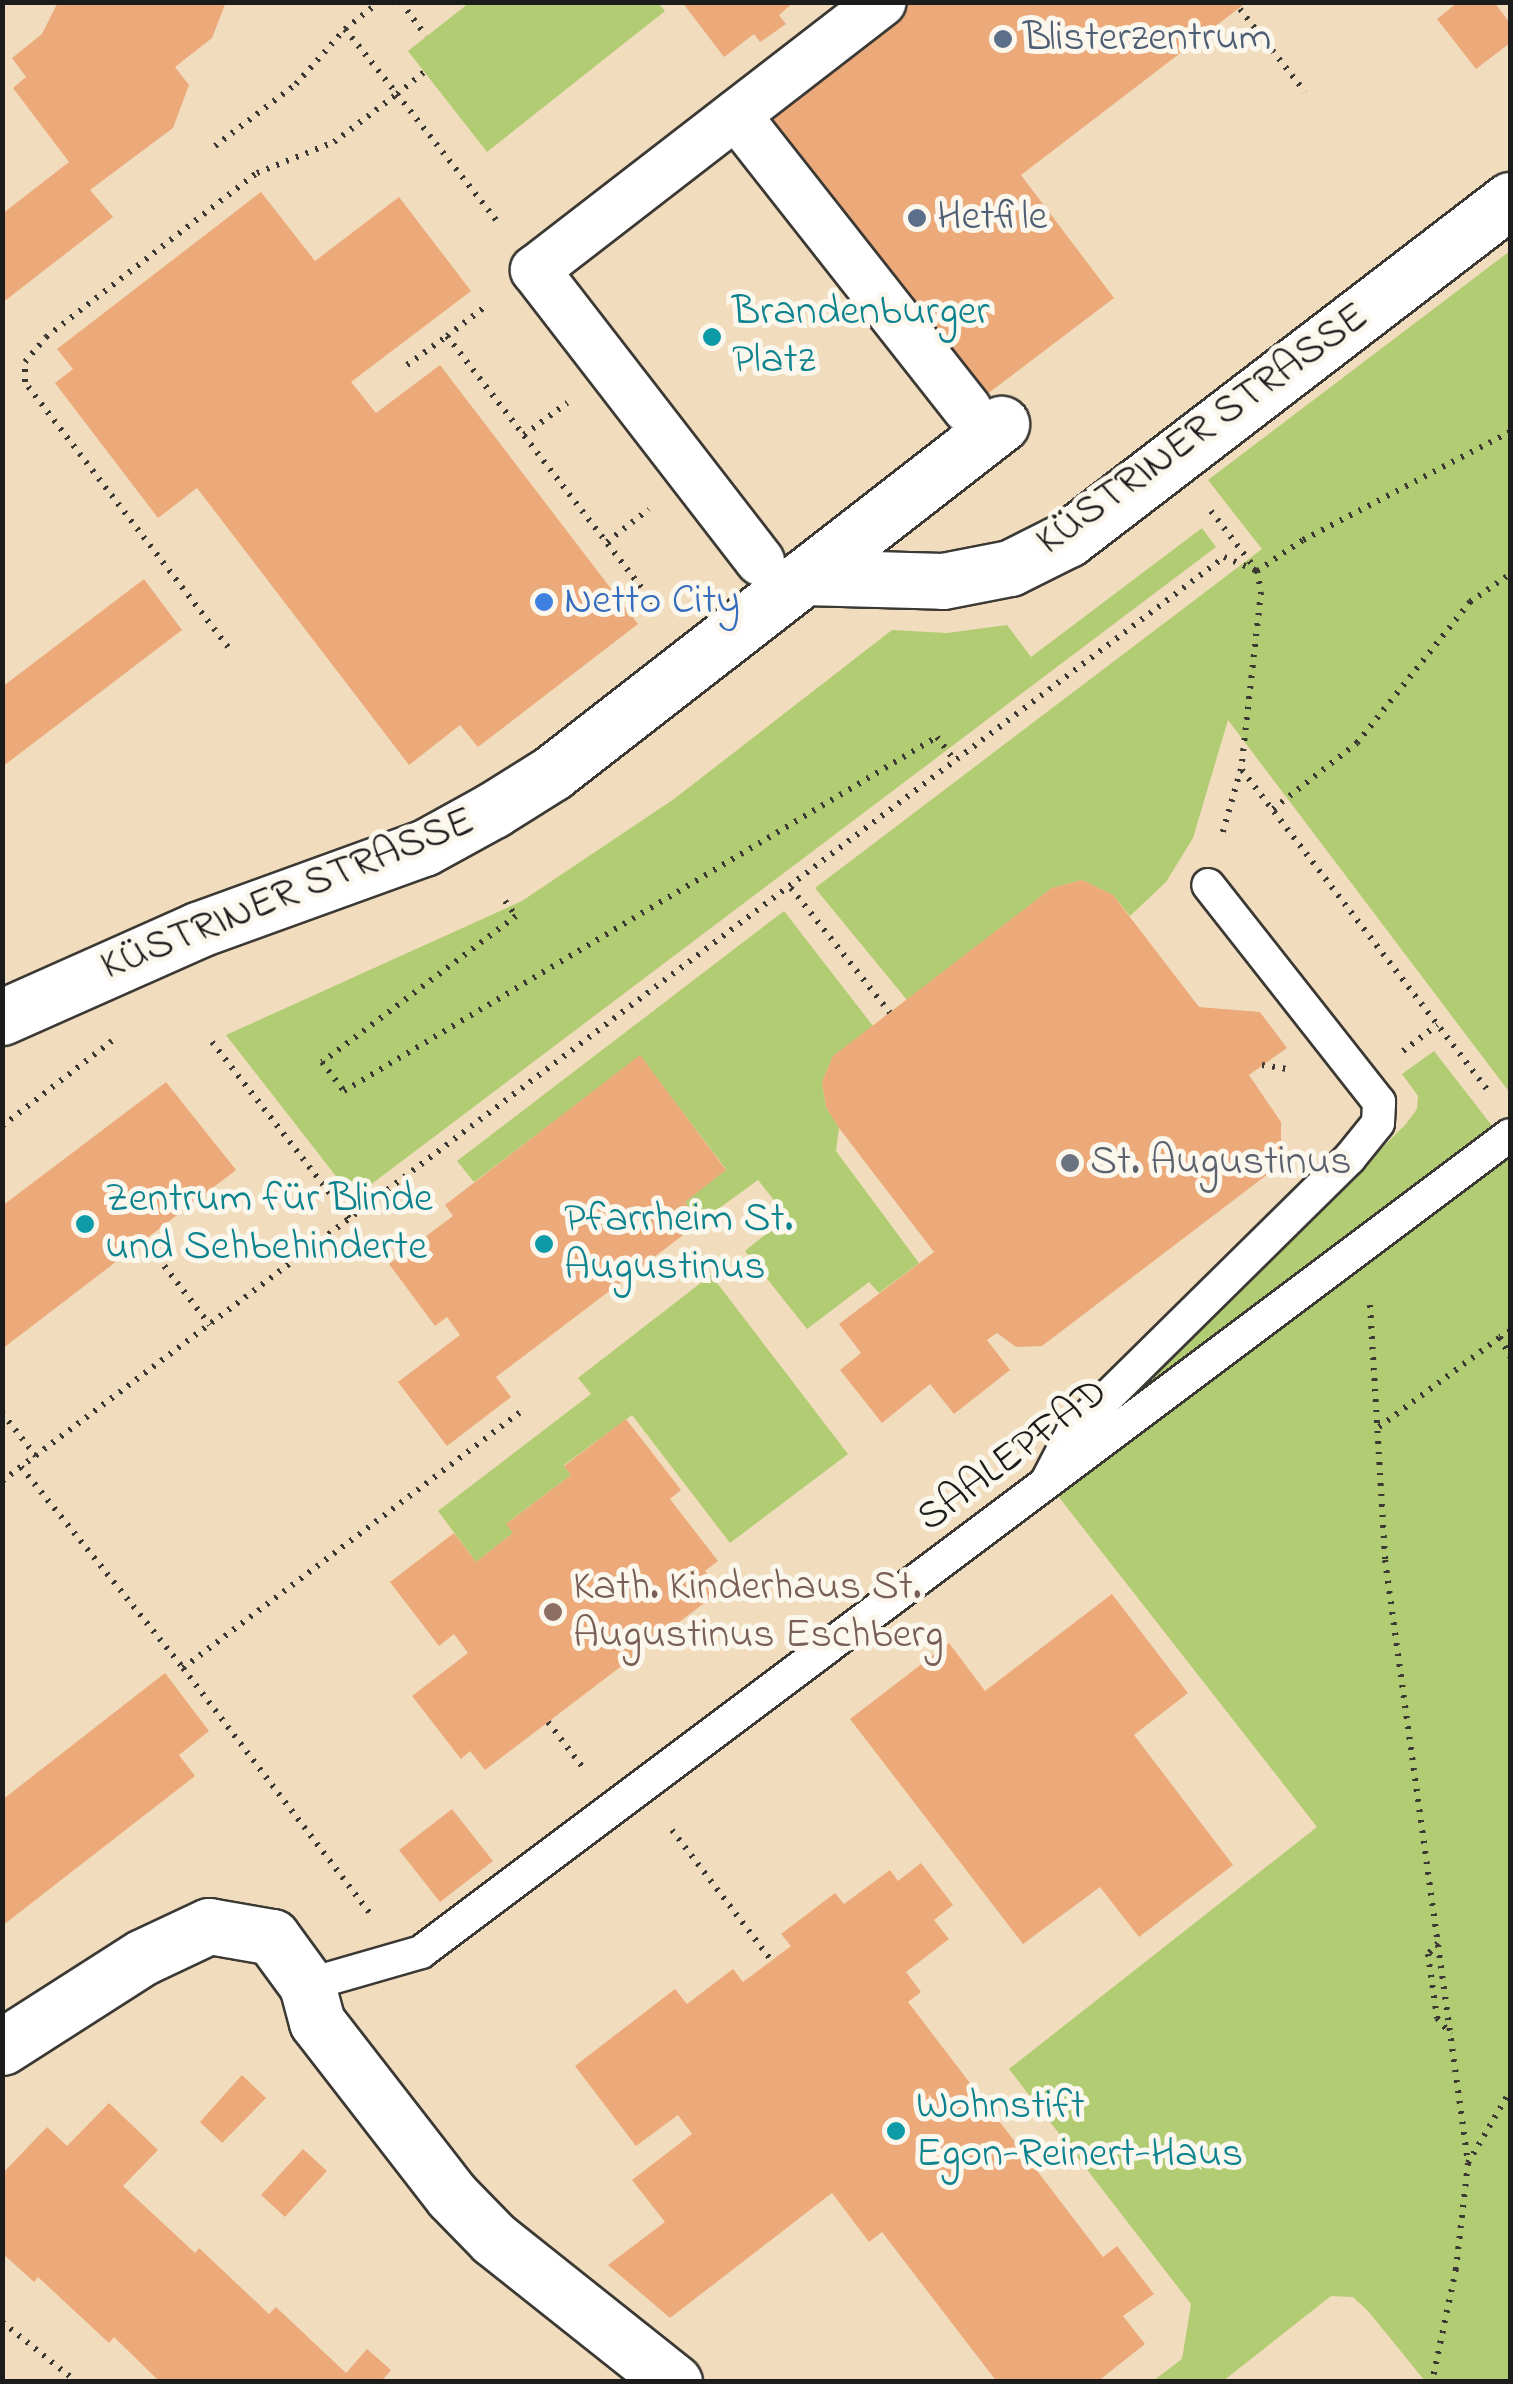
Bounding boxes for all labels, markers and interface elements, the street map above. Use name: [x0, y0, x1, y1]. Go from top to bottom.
place label: Blisterzentrum: [1023, 14, 1271, 64]
marker: Blisterzentrum: [992, 28, 1014, 50]
place label: Hetfile: [937, 193, 1047, 243]
marker: Hetfile: [906, 207, 928, 229]
place label: Brandenburger Platz: [732, 288, 990, 386]
street label: KÜSTRINER STRASSE: [1027, 293, 1379, 567]
marker: Brandenburger Platz: [701, 326, 723, 348]
place label: Netto City: [564, 577, 740, 627]
marker: Netto City: [533, 591, 555, 613]
street label: KÜSTRINER STRASSE: [94, 797, 482, 993]
place label: St. Augustinus: [1090, 1138, 1352, 1188]
marker: St. Augustinus: [1059, 1152, 1081, 1174]
place label: Zentrum für Blinde und Sehbehinderte: [105, 1175, 433, 1274]
place label: Pfarrheim St. Augustinus: [564, 1195, 793, 1294]
marker: Zentrum für Blinde und Sehbehinderte: [74, 1213, 96, 1235]
marker: Pfarrheim St. Augustinus: [533, 1233, 555, 1255]
street label: SAALEPFAD: [908, 1368, 1118, 1544]
place label: Kath. Kinderhaus St. Augustinus Eschberg: [573, 1563, 943, 1662]
marker: Kath. Kinderhaus St. Augustinus Eschberg: [542, 1601, 564, 1623]
place label: Wohnstift Egon-Reinert-Haus: [916, 2082, 1243, 2180]
marker: Wohnstift Egon-Reinert-Haus: [885, 2120, 907, 2142]

